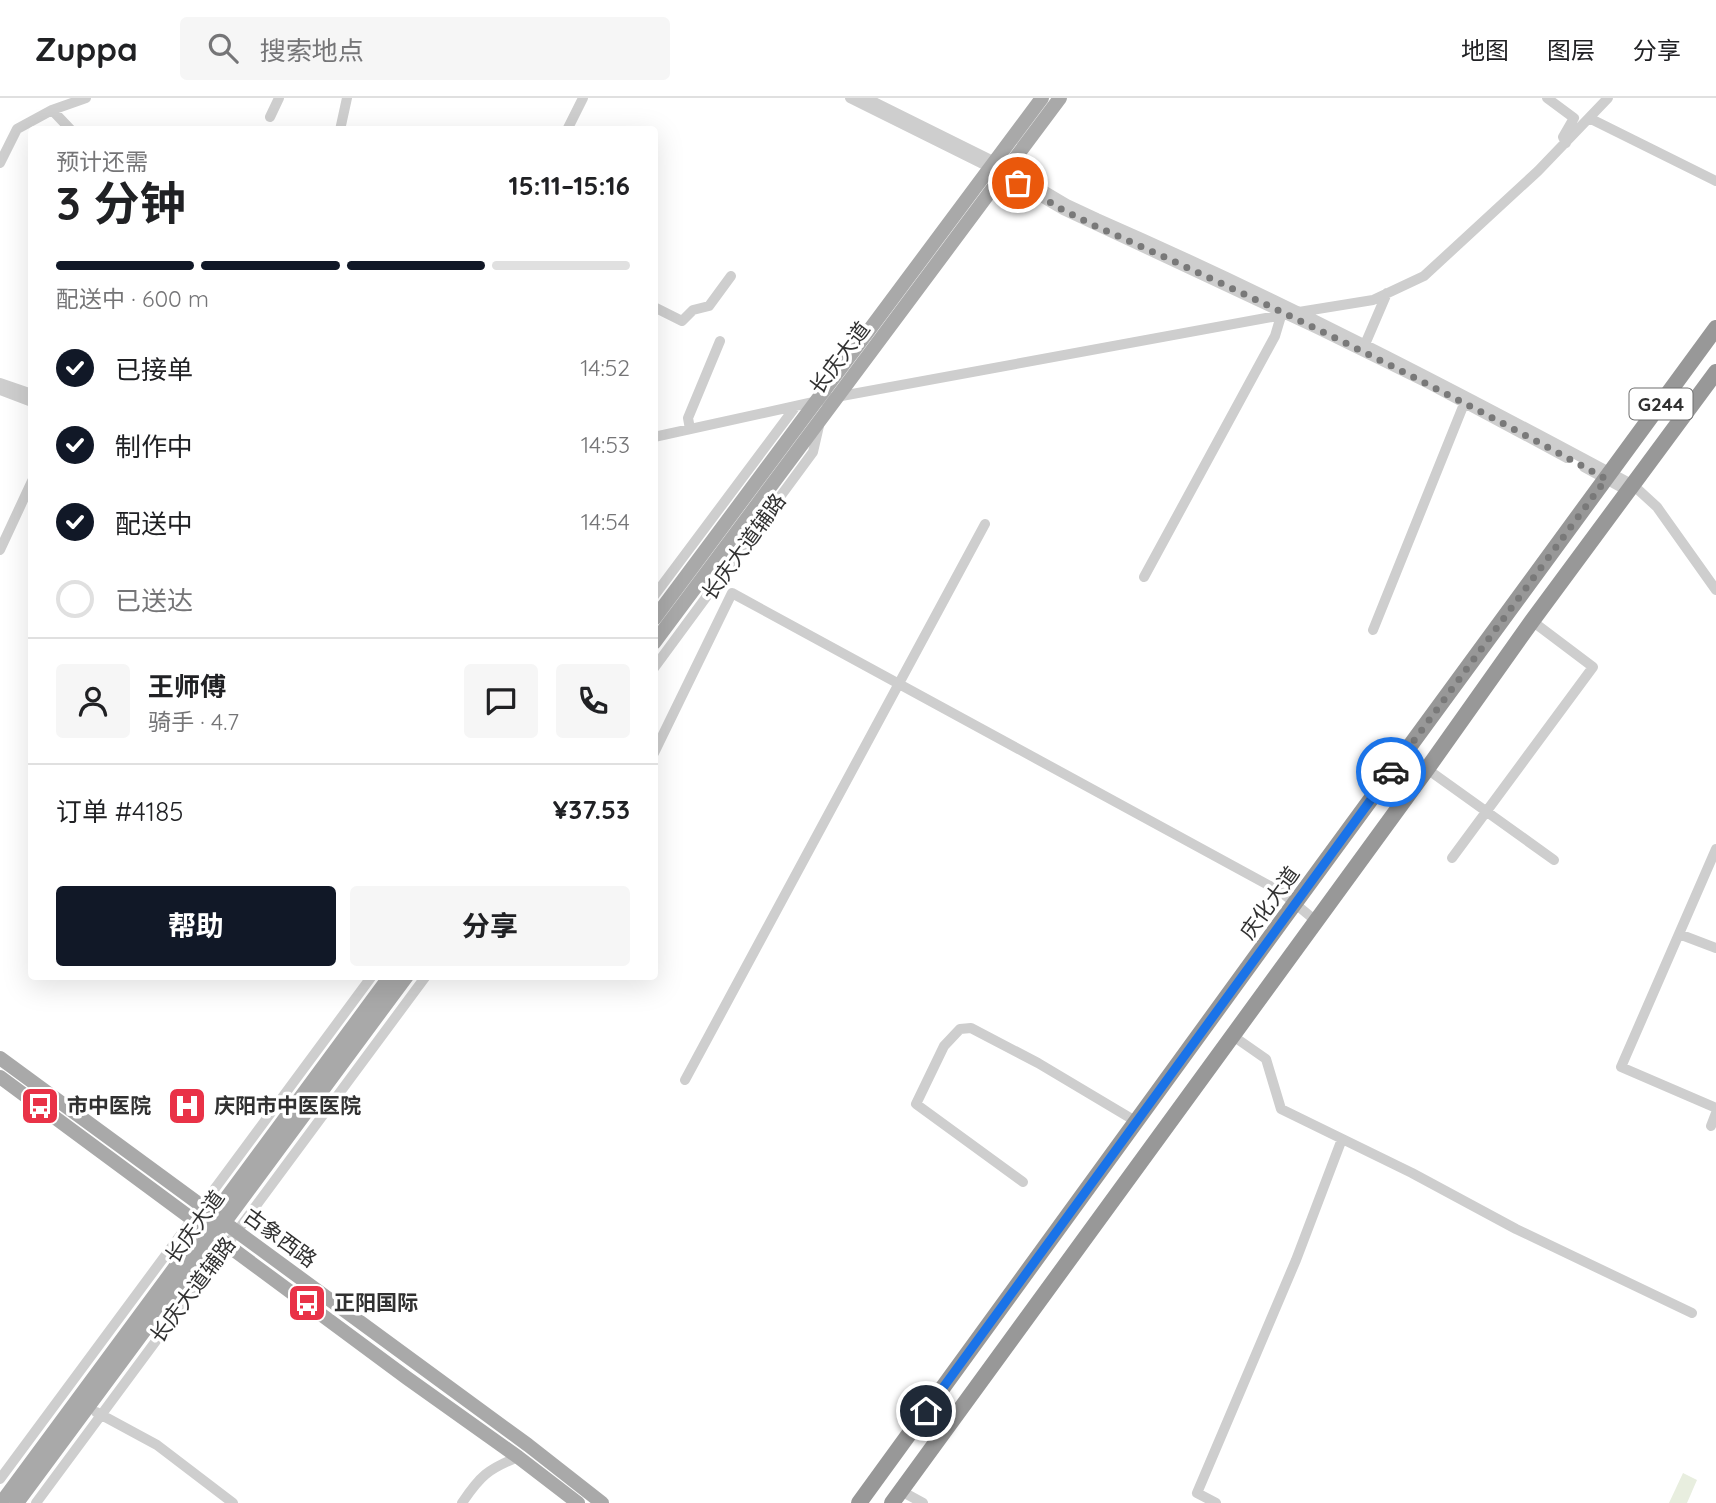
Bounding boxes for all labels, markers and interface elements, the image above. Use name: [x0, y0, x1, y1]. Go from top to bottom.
search box: [180, 17, 670, 80]
text: Zuppa: [35, 28, 138, 69]
icon: search: [204, 29, 242, 67]
text: 搜索地点: [260, 34, 364, 67]
text: 地图: [1461, 35, 1509, 65]
text: 图层: [1547, 35, 1595, 65]
text: 分享: [1633, 35, 1681, 65]
text: 预计还需: [56, 147, 148, 176]
pin: [988, 153, 1048, 213]
icon: bag: [999, 164, 1037, 202]
text: 15:11–15:16: [509, 169, 630, 202]
text: 3 分钟: [56, 174, 186, 232]
text: 配送中 · 600 m: [56, 284, 209, 313]
street label: 长庆大道: [804, 316, 875, 399]
icon: check: [56, 349, 94, 387]
text: 已接单: [115, 353, 193, 386]
text: 14:52: [580, 353, 630, 382]
road number: G244: [1630, 388, 1692, 420]
icon: check: [56, 426, 94, 464]
text: 制作中: [115, 430, 193, 463]
text: 14:53: [581, 430, 630, 459]
street label: 长庆大道辅路: [696, 488, 791, 605]
icon: check: [56, 503, 94, 541]
text: 配送中: [115, 507, 193, 540]
text: 14:54: [581, 507, 630, 536]
text: 已送达: [115, 584, 193, 617]
button: person: [56, 664, 130, 738]
button: chat: [464, 664, 538, 738]
button: phone: [556, 664, 630, 738]
text: 王师傅: [148, 670, 226, 703]
text: 骑手 · 4.7: [148, 707, 239, 736]
courier: [1356, 737, 1426, 807]
icon: car: [1372, 753, 1410, 791]
text: ¥37.53: [553, 793, 630, 826]
text: 订单 #4185: [56, 795, 183, 828]
street label: 庆化大道: [1234, 861, 1304, 944]
button: 帮助: [56, 886, 336, 966]
button: 分享: [350, 886, 630, 966]
bus stop icon: 市中医院: [19, 1085, 61, 1127]
hospital icon: 庆阳市中医医院: [166, 1085, 208, 1127]
place label: 市中医院: [67, 1092, 151, 1118]
place label: 庆阳市中医医院: [214, 1092, 361, 1118]
street label: 长庆大道: [159, 1185, 229, 1268]
street label: 古象西路: [239, 1202, 322, 1272]
street label: 长庆大道辅路: [144, 1231, 240, 1348]
bus stop icon: 正阳国际: [286, 1282, 328, 1324]
place label: 正阳国际: [334, 1289, 418, 1315]
pin: [896, 1381, 956, 1441]
icon: home: [907, 1392, 945, 1430]

